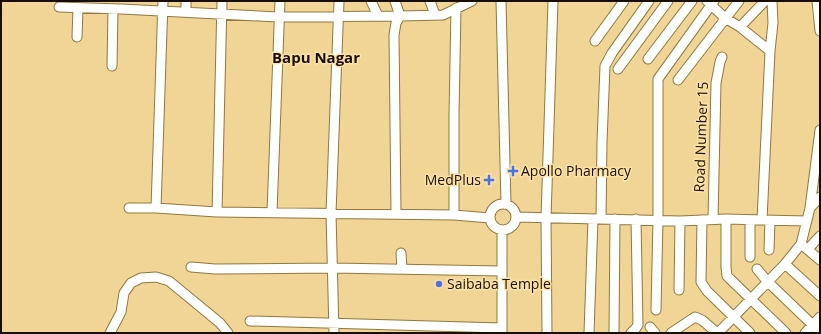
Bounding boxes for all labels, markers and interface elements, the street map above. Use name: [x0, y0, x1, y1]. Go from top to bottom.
district label: Bapu Nagar: [272, 47, 360, 67]
street label: Road Number 15: [689, 81, 712, 193]
place label: Apollo Pharmacy: [521, 161, 632, 180]
marker: Apollo Pharmacy: [508, 166, 518, 176]
place label: MedPlus: [425, 170, 481, 189]
marker: MedPlus: [484, 175, 494, 185]
place label: Saibaba Temple: [447, 274, 551, 293]
marker: Saibaba Temple: [434, 279, 444, 289]

